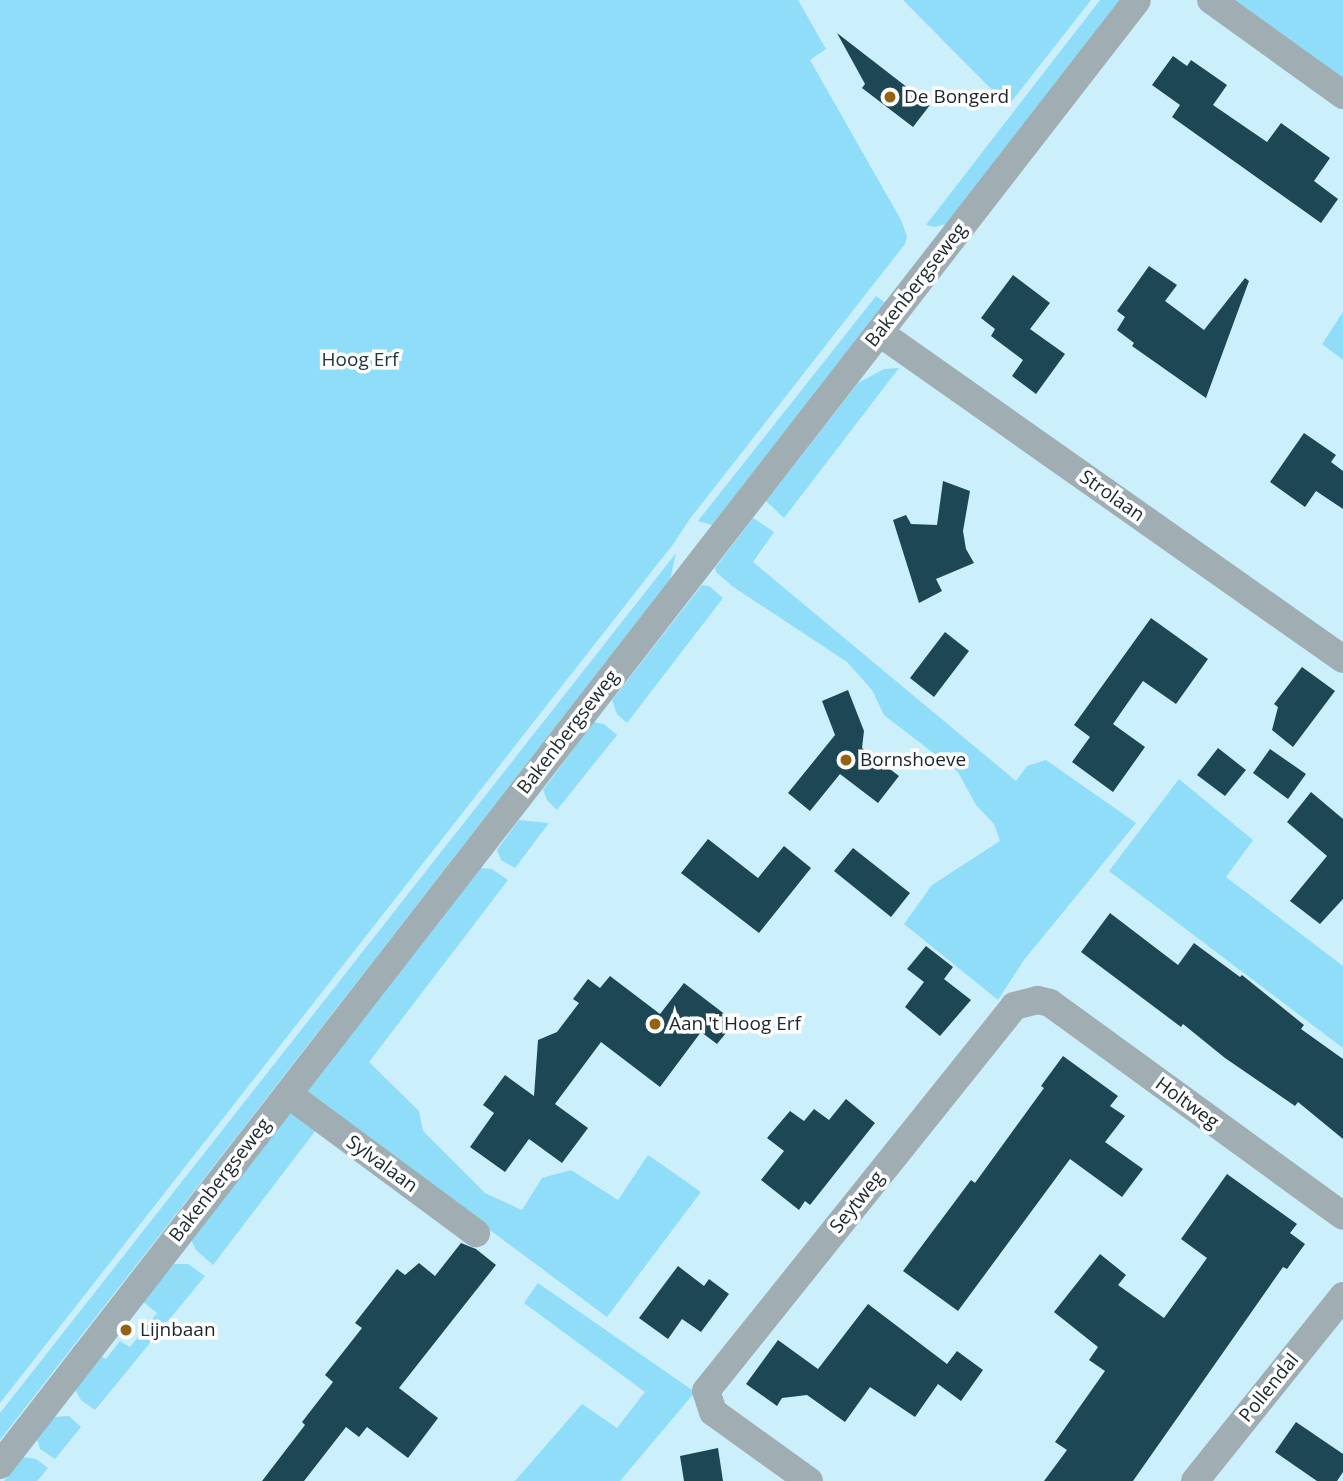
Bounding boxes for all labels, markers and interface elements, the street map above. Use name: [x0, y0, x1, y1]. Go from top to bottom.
place label: De Bongerd: [904, 86, 1009, 108]
marker: De Bongerd: [882, 89, 898, 105]
street label: Bakenbergseweg: [861, 219, 971, 351]
park label: Hoog Erf: [322, 349, 398, 371]
street label: Strolaan: [1075, 465, 1149, 527]
street label: Bakenbergseweg: [513, 666, 623, 798]
place label: Bornshoeve: [860, 749, 966, 771]
marker: Bornshoeve: [838, 752, 854, 768]
place label: Aan 't Hoog Erf: [669, 1013, 801, 1035]
marker: Aan 't Hoog Erf: [647, 1016, 663, 1032]
street label: Holtweg: [1151, 1072, 1223, 1134]
street label: Bakenbergseweg: [165, 1114, 275, 1246]
street label: Sylvalaan: [342, 1131, 422, 1197]
street label: Seytweg: [825, 1166, 889, 1238]
place label: Lijnbaan: [140, 1319, 216, 1341]
marker: Lijnbaan: [118, 1322, 134, 1338]
street label: Pollendal: [1234, 1349, 1304, 1427]

